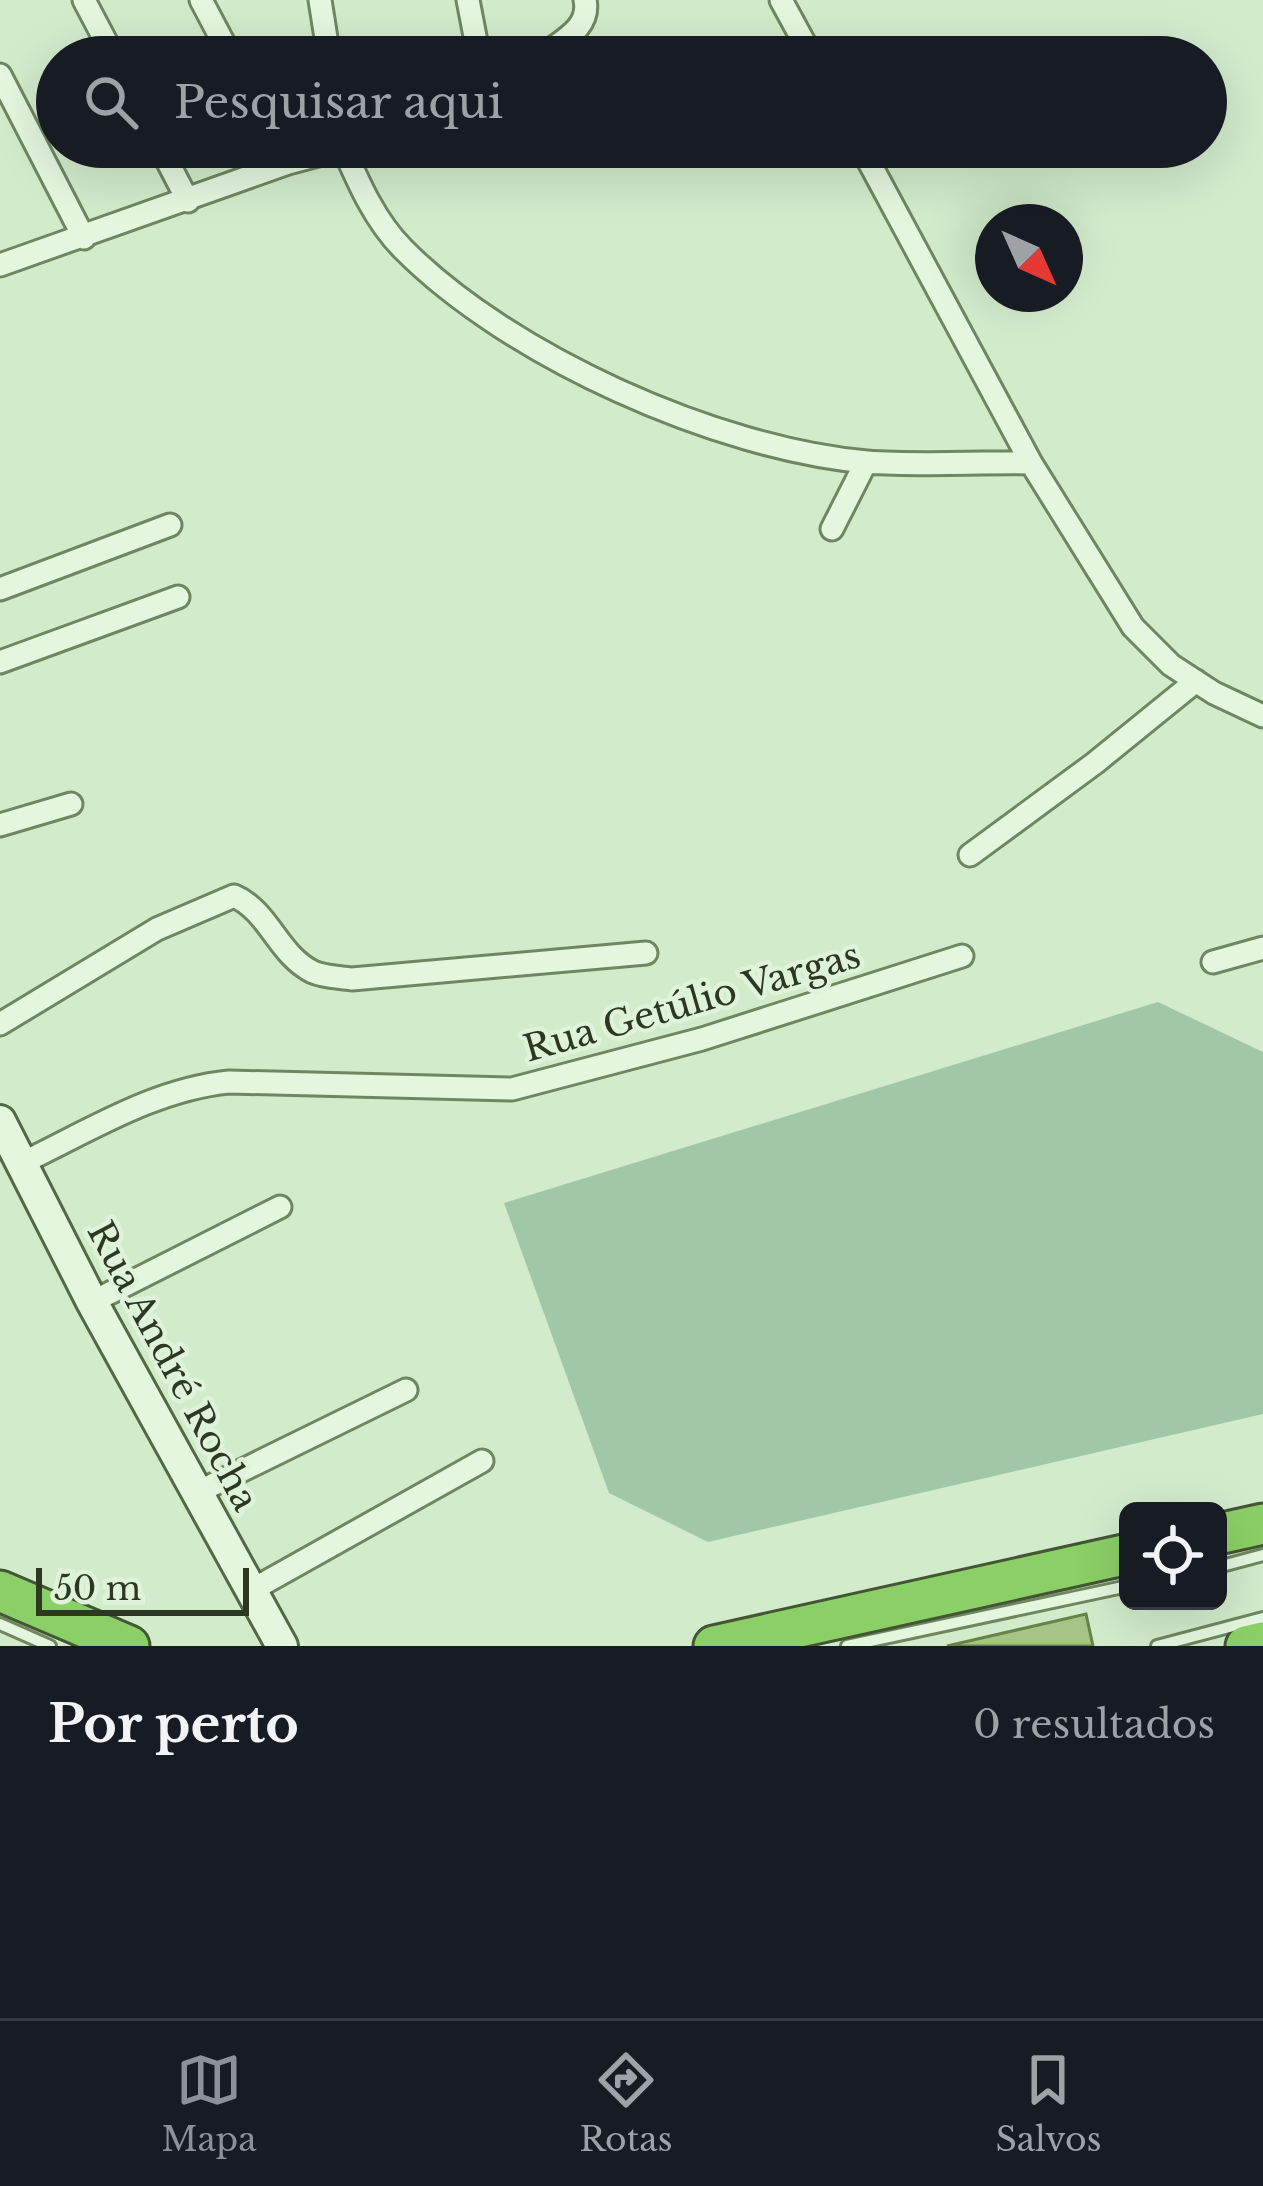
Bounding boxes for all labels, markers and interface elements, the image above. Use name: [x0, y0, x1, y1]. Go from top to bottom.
search box: [36, 36, 1227, 168]
icon: search: [78, 69, 144, 135]
text: Pesquisar aqui: [174, 74, 503, 130]
north arrow: [975, 204, 1083, 312]
street label: Rua Getúlio Vargas: [518, 932, 866, 1072]
street label: Rua André Rocha: [78, 1214, 268, 1518]
map controls: [1119, 1502, 1227, 1610]
button: locate: [1119, 1502, 1227, 1610]
scale bar: [36, 1562, 249, 1615]
text: 50 m: [54, 1568, 141, 1609]
text: Por perto: [48, 1693, 299, 1756]
text: 0 resultados: [973, 1700, 1215, 1749]
tab: Mapa: [161, 2047, 256, 2160]
tab: Rotas: [579, 2047, 672, 2160]
tab: Salvos: [995, 2047, 1101, 2160]

